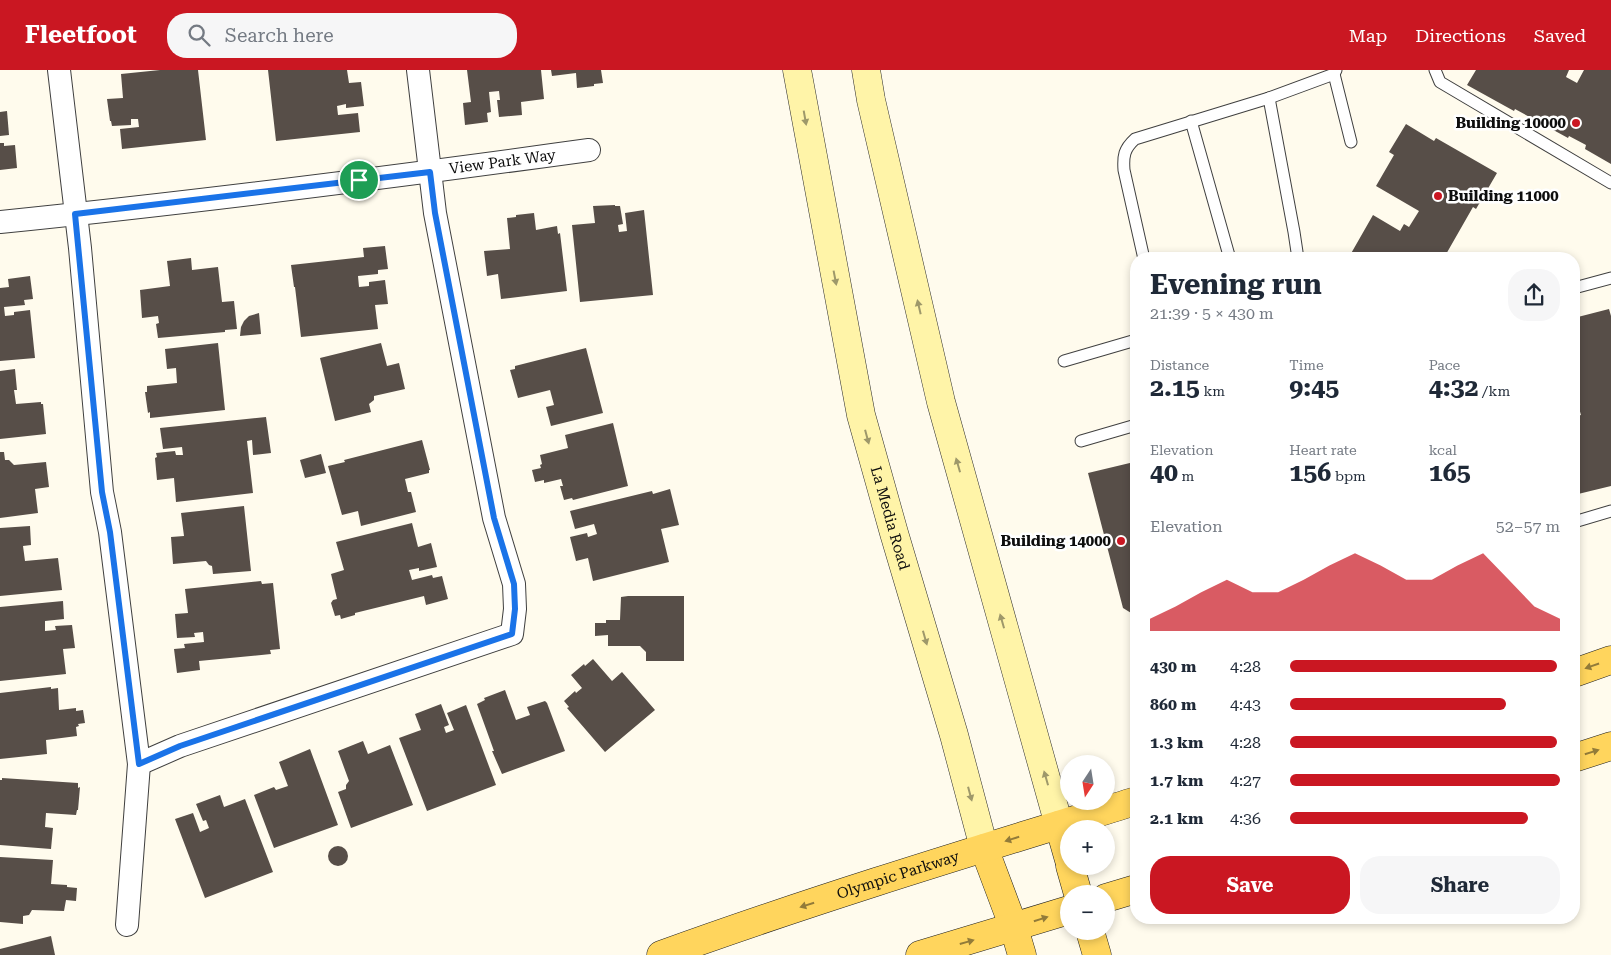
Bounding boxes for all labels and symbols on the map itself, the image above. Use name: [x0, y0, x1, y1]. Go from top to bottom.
one-way arrow: [801, 110, 809, 126]
place label: Building 10000: [1455, 114, 1567, 132]
marker: Building 10000: [1570, 117, 1582, 129]
street label: View Park Way: [448, 146, 557, 178]
pin: [338, 159, 380, 201]
place label: Building 11000: [1448, 187, 1559, 205]
marker: Building 11000: [1432, 190, 1444, 202]
one-way arrow: [831, 270, 839, 285]
one-way arrow: [915, 300, 923, 315]
one-way arrow: [864, 429, 872, 444]
one-way arrow: [954, 457, 962, 472]
street label: La Media Road: [867, 464, 914, 572]
place label: Building 14000: [1000, 532, 1112, 550]
marker: Building 14000: [1115, 535, 1127, 547]
one-way arrow: [998, 614, 1006, 629]
one-way arrow: [922, 631, 930, 646]
one-way arrow: [1585, 663, 1600, 671]
one-way arrow: [1585, 748, 1600, 755]
north arrow: [1060, 755, 1115, 810]
one-way arrow: [1041, 770, 1049, 785]
one-way arrow: [966, 787, 974, 802]
one-way arrow: [1005, 836, 1020, 844]
street label: Olympic Parkway: [834, 847, 962, 903]
one-way arrow: [800, 902, 815, 909]
one-way arrow: [1034, 915, 1049, 922]
one-way arrow: [959, 937, 974, 945]

